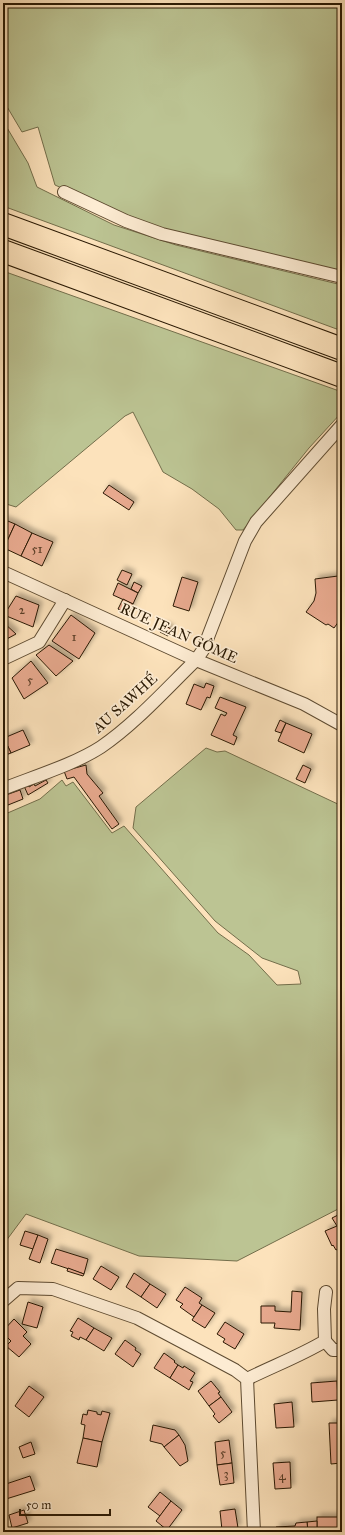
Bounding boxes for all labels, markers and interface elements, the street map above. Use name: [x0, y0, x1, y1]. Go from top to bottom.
house number: 51: [31, 541, 43, 557]
street label: RUE JEAN GÔME: [117, 599, 241, 668]
house number: 2: [19, 602, 26, 618]
house number: 1: [71, 629, 77, 645]
street label: AU SAWHÉ: [88, 668, 161, 737]
house number: 5: [27, 672, 33, 688]
house number: 5: [220, 1445, 226, 1461]
house number: 3: [223, 1466, 229, 1482]
house number: 4: [278, 1468, 286, 1484]
scale bar: [20, 1491, 110, 1517]
text: 50 m: [26, 1498, 51, 1512]

